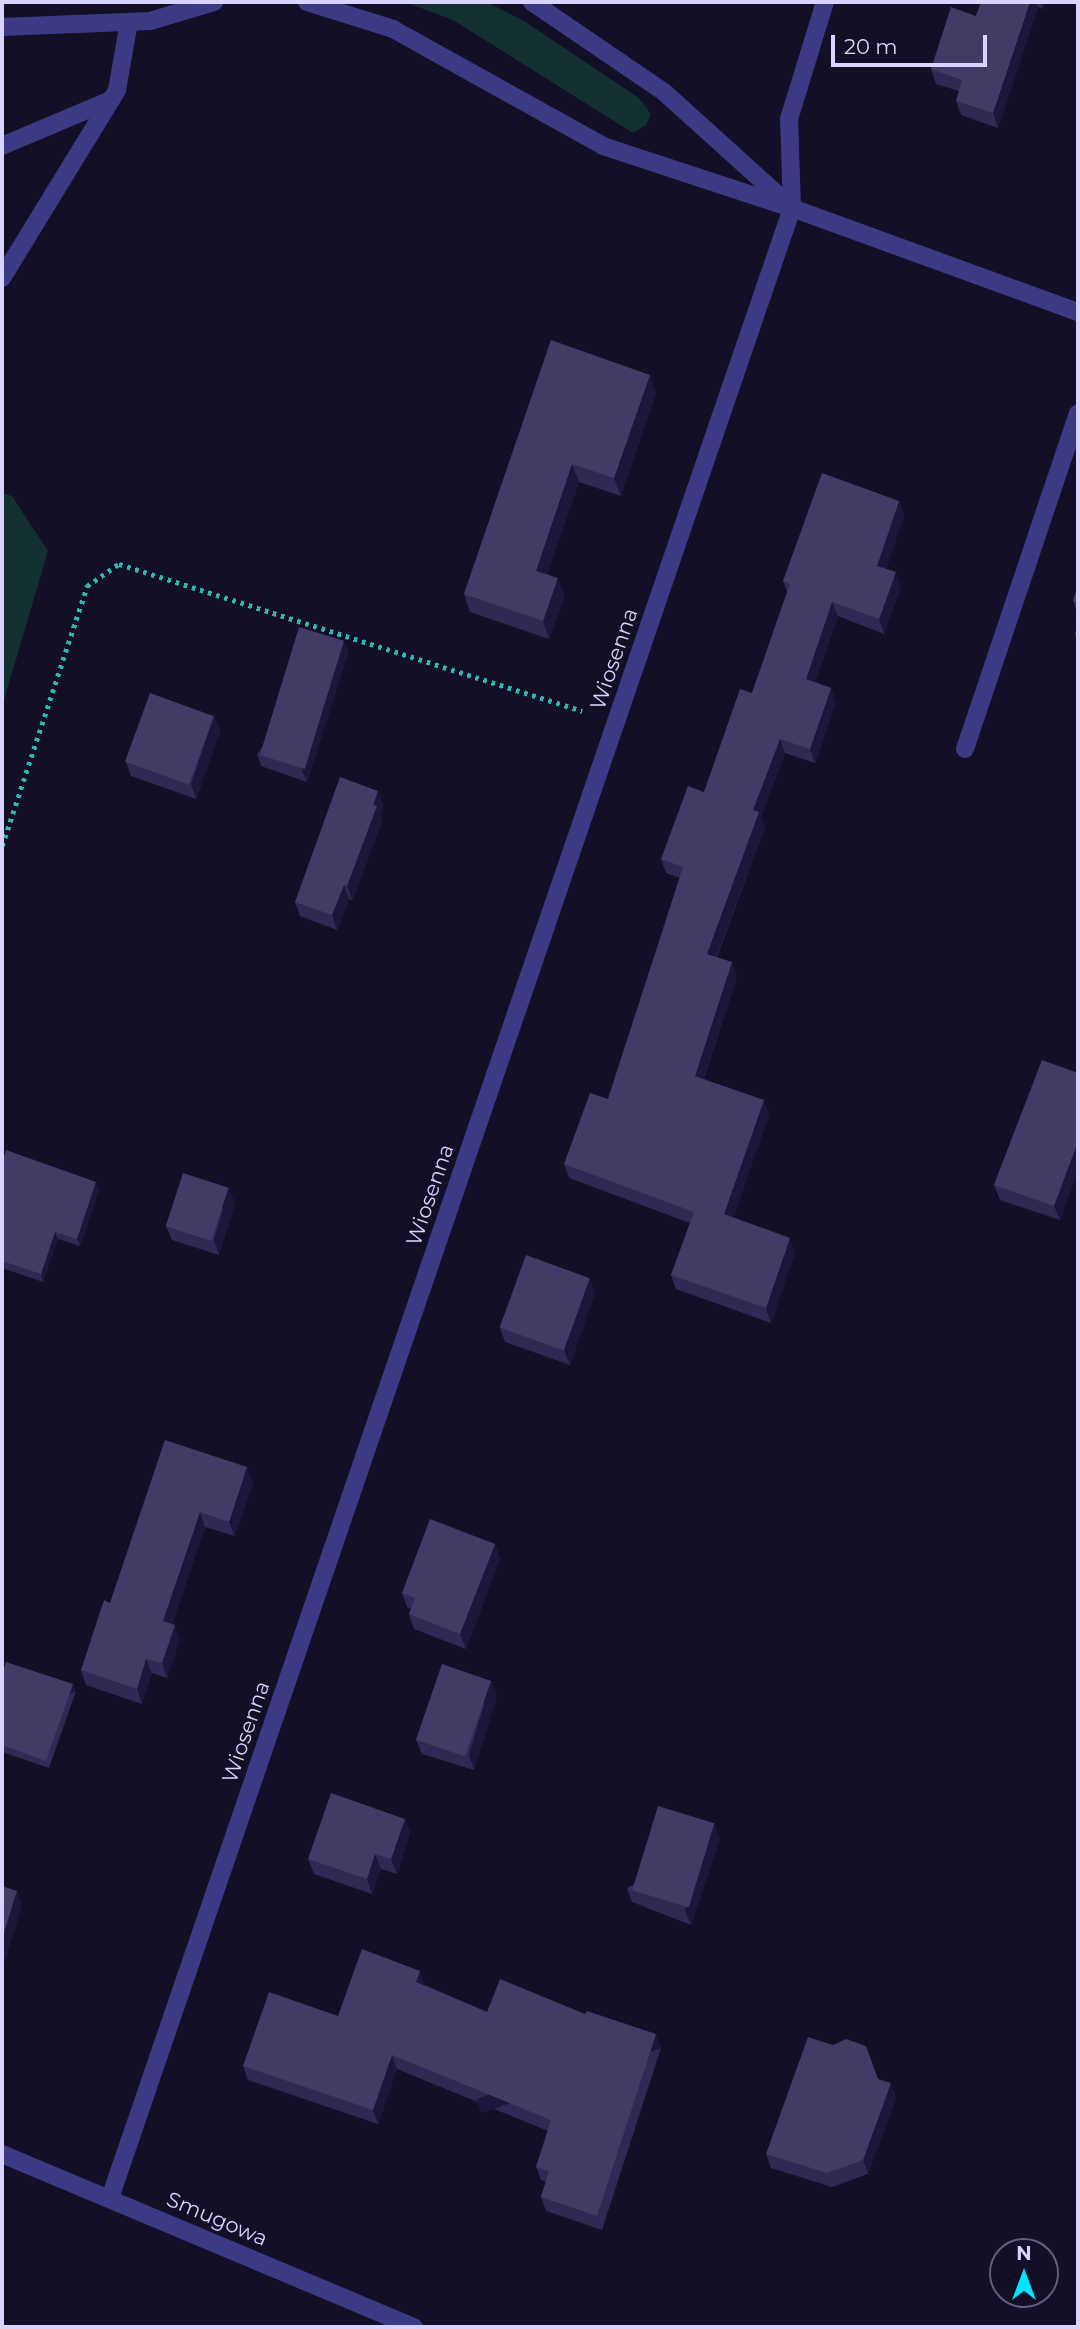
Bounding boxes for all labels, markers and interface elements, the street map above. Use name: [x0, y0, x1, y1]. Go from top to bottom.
scale bar: [835, 21, 991, 65]
text: 20 m: [844, 34, 898, 59]
street label: Wiosenna: [585, 605, 643, 713]
street label: Wiosenna: [401, 1141, 459, 1249]
street label: Wiosenna: [217, 1678, 275, 1786]
street label: Smugowa: [163, 2187, 271, 2251]
north arrow: [989, 2238, 1059, 2308]
text: N: [1016, 2242, 1032, 2265]

